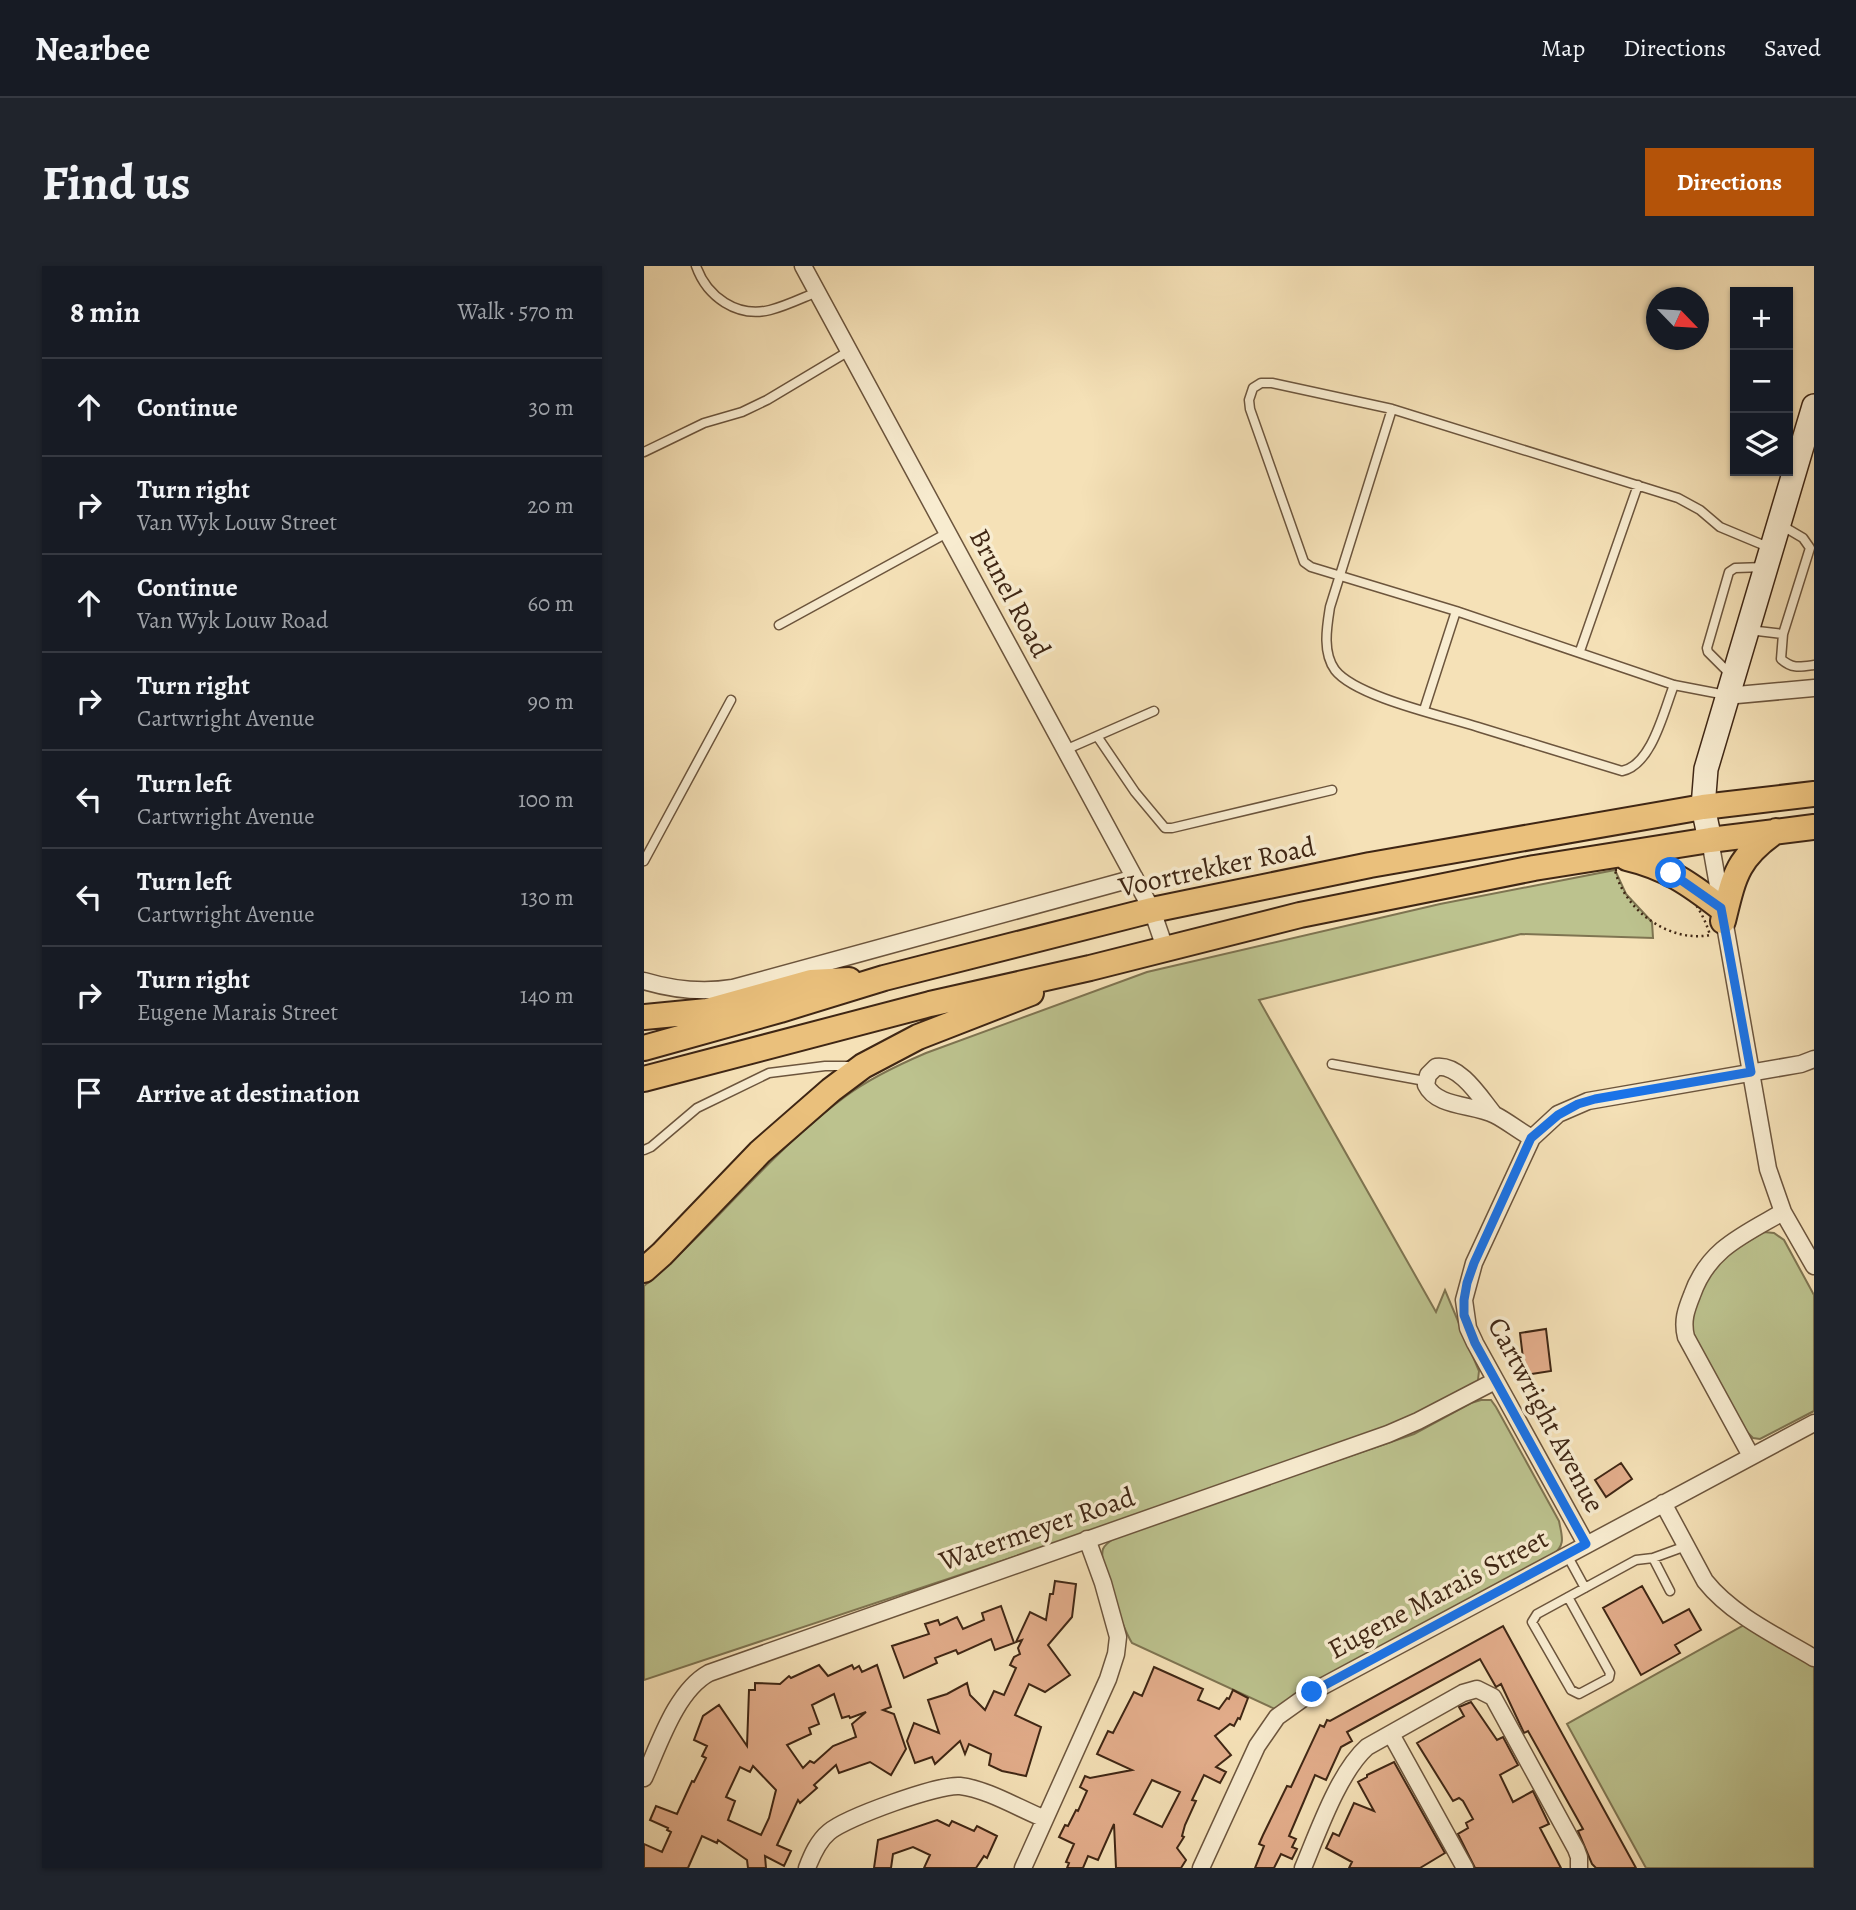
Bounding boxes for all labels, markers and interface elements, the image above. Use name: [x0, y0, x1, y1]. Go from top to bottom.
text: Nearbee: [35, 26, 150, 71]
text: Map: [1541, 32, 1585, 64]
text: Directions: [1623, 32, 1726, 64]
text: Saved: [1764, 32, 1821, 64]
button: Directions: [1645, 148, 1814, 216]
text: Find us: [42, 149, 190, 216]
north arrow: [1646, 287, 1709, 350]
map controls: [1730, 287, 1793, 476]
button: +: [1730, 287, 1793, 350]
text: 8 min: [70, 292, 140, 332]
text: Walk · 570 m: [457, 296, 574, 327]
button: −: [1730, 350, 1793, 413]
icon: ahead: [70, 388, 108, 426]
text: Continue: [137, 390, 238, 425]
text: 30 m: [528, 392, 574, 423]
button: layers: [1730, 413, 1793, 476]
text: Turn right: [137, 472, 250, 507]
icon: right: [70, 486, 108, 524]
text: 20 m: [527, 490, 574, 521]
text: Van Wyk Louw Street: [137, 507, 337, 538]
street label: Brunel Road: [960, 522, 1060, 665]
text: Continue: [137, 570, 238, 605]
icon: ahead: [70, 584, 108, 622]
text: 60 m: [527, 588, 574, 619]
text: Van Wyk Louw Road: [137, 605, 328, 636]
text: Turn right: [137, 668, 250, 703]
icon: right: [70, 682, 108, 720]
text: 90 m: [528, 686, 574, 717]
text: Cartwright Avenue: [137, 703, 314, 734]
text: Turn left: [137, 766, 232, 801]
icon: left: [70, 780, 108, 818]
text: 100 m: [518, 784, 574, 815]
text: Cartwright Avenue: [137, 801, 314, 832]
street label: Voortrekker Road: [1114, 827, 1320, 907]
route start: [1655, 857, 1686, 888]
text: Turn left: [137, 864, 232, 899]
icon: left: [70, 878, 108, 916]
text: 130 m: [521, 882, 574, 913]
text: Cartwright Avenue: [137, 899, 314, 930]
text: Turn right: [137, 962, 250, 997]
icon: right: [70, 976, 108, 1014]
text: 140 m: [520, 980, 574, 1011]
text: Eugene Marais Street: [137, 997, 338, 1028]
icon: arrive: [70, 1074, 108, 1112]
text: Arrive at destination: [137, 1076, 360, 1111]
street label: Cartwright Avenue: [1479, 1311, 1613, 1519]
street label: Watermeyer Road: [933, 1477, 1141, 1581]
street label: Eugene Marais Street: [1321, 1520, 1555, 1668]
route end: [1296, 1676, 1327, 1707]

